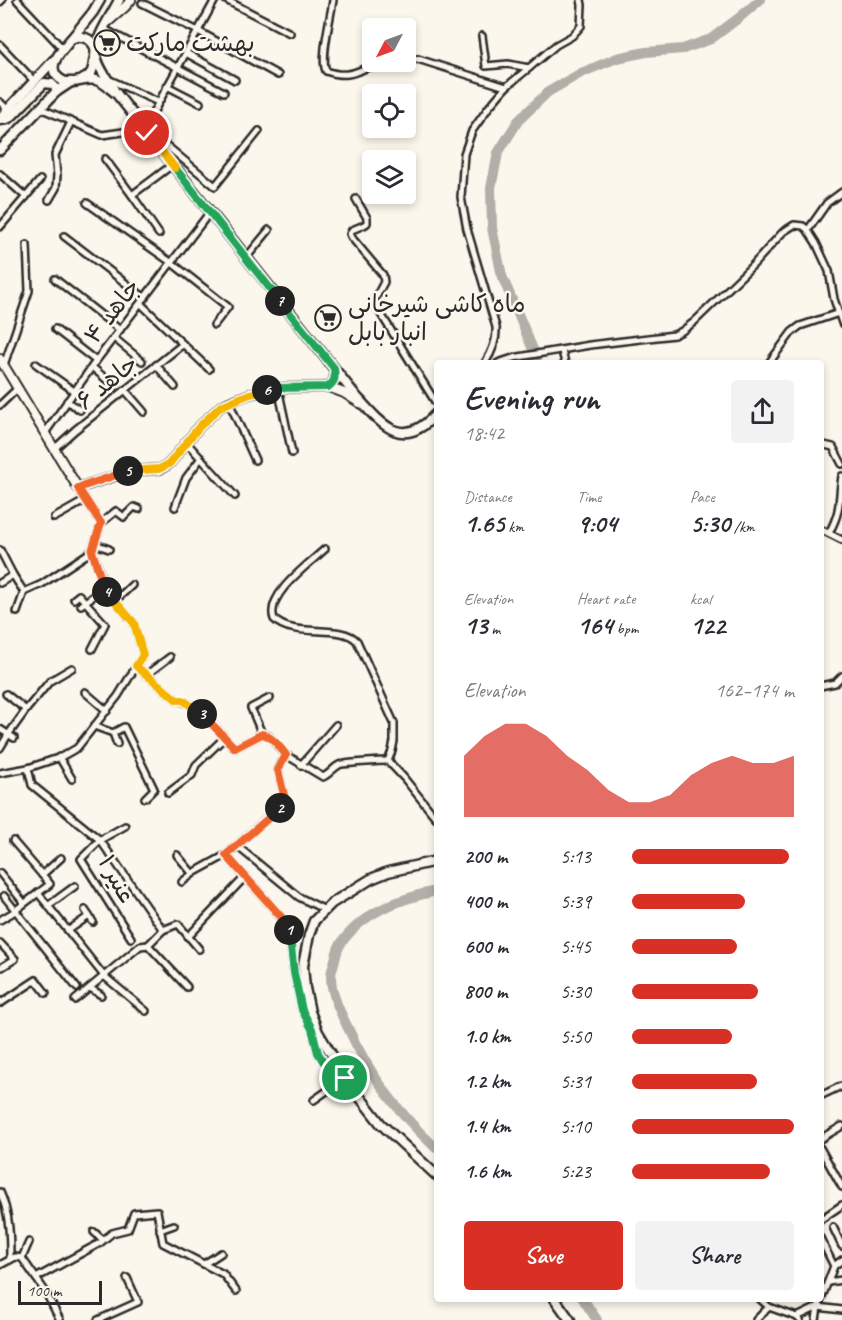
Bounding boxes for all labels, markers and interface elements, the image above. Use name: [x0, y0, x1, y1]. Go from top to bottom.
north arrow: [362, 18, 416, 72]
map controls: [362, 18, 416, 204]
supermarket icon: بهشت مارکت: [92, 28, 122, 58]
place label: بهشت مارکت: [126, 28, 255, 58]
button: locate: [362, 84, 416, 138]
pin: [121, 107, 172, 158]
icon: check: [130, 116, 163, 149]
button: layers: [362, 150, 416, 204]
street label: جاهد ۴: [77, 272, 147, 350]
pin: 7: [265, 286, 295, 316]
place label: ماه کاشی شیرخانی انبار بابل: [348, 289, 525, 347]
text: 7: [276, 291, 284, 311]
supermarket icon: ماه کاشی شیرخانی انبار بابل: [313, 303, 343, 333]
street label: جاهد ۶: [70, 348, 144, 416]
pin: 6: [252, 375, 282, 405]
text: Evening run: [464, 377, 599, 419]
text: 6: [263, 380, 271, 400]
button: share: [731, 380, 794, 443]
text: 18:42: [464, 421, 504, 446]
pin: 5: [113, 456, 143, 486]
text: 5: [125, 461, 131, 481]
text: Distance: [464, 487, 512, 507]
text: Time: [577, 487, 601, 507]
text: Pace: [690, 487, 715, 507]
text: 1.65: [464, 507, 504, 540]
text: 9:04: [577, 507, 617, 540]
text: 5:30: [690, 507, 730, 540]
text: km: [504, 517, 524, 537]
text: /km: [730, 517, 755, 537]
pin: 4: [92, 577, 122, 607]
text: 4: [103, 582, 111, 602]
text: Elevation: [464, 589, 513, 609]
text: Heart rate: [577, 589, 635, 609]
text: kcal: [690, 589, 711, 609]
text: 13: [464, 609, 487, 642]
text: 164: [577, 609, 613, 642]
text: 122: [690, 609, 725, 642]
text: m: [487, 619, 500, 639]
text: bpm: [613, 619, 639, 639]
text: Elevation: [464, 678, 526, 703]
text: 162–174 m: [715, 678, 794, 703]
pin: 3: [187, 699, 217, 729]
text: 3: [198, 704, 206, 724]
pin: 2: [265, 793, 295, 823]
text: 2: [276, 798, 284, 818]
text: 200 m: [464, 844, 507, 869]
text: 5:13: [560, 844, 591, 869]
street label: عنیر ۱: [92, 850, 142, 908]
text: 400 m: [464, 889, 507, 914]
text: 5:39: [560, 889, 591, 914]
pin: 1: [274, 915, 304, 945]
text: 1: [285, 920, 293, 940]
text: 600 m: [464, 934, 508, 959]
text: 5:45: [560, 934, 591, 959]
text: 800 m: [464, 979, 507, 1004]
text: 5:30: [560, 979, 591, 1004]
text: 1.0 km: [464, 1024, 511, 1049]
text: 5:50: [560, 1024, 591, 1049]
pin: [319, 1052, 370, 1103]
icon: arrive: [328, 1061, 361, 1094]
text: 1.2 km: [464, 1069, 511, 1094]
text: 5:31: [560, 1069, 591, 1094]
text: 1.4 km: [464, 1114, 511, 1139]
text: 5:10: [560, 1114, 591, 1139]
text: 1.6 km: [464, 1159, 511, 1184]
text: 5:23: [560, 1159, 591, 1184]
button: Save: [464, 1221, 623, 1290]
button: Share: [635, 1221, 794, 1290]
scale bar: [18, 1278, 102, 1306]
text: 100 m: [27, 1281, 61, 1301]

